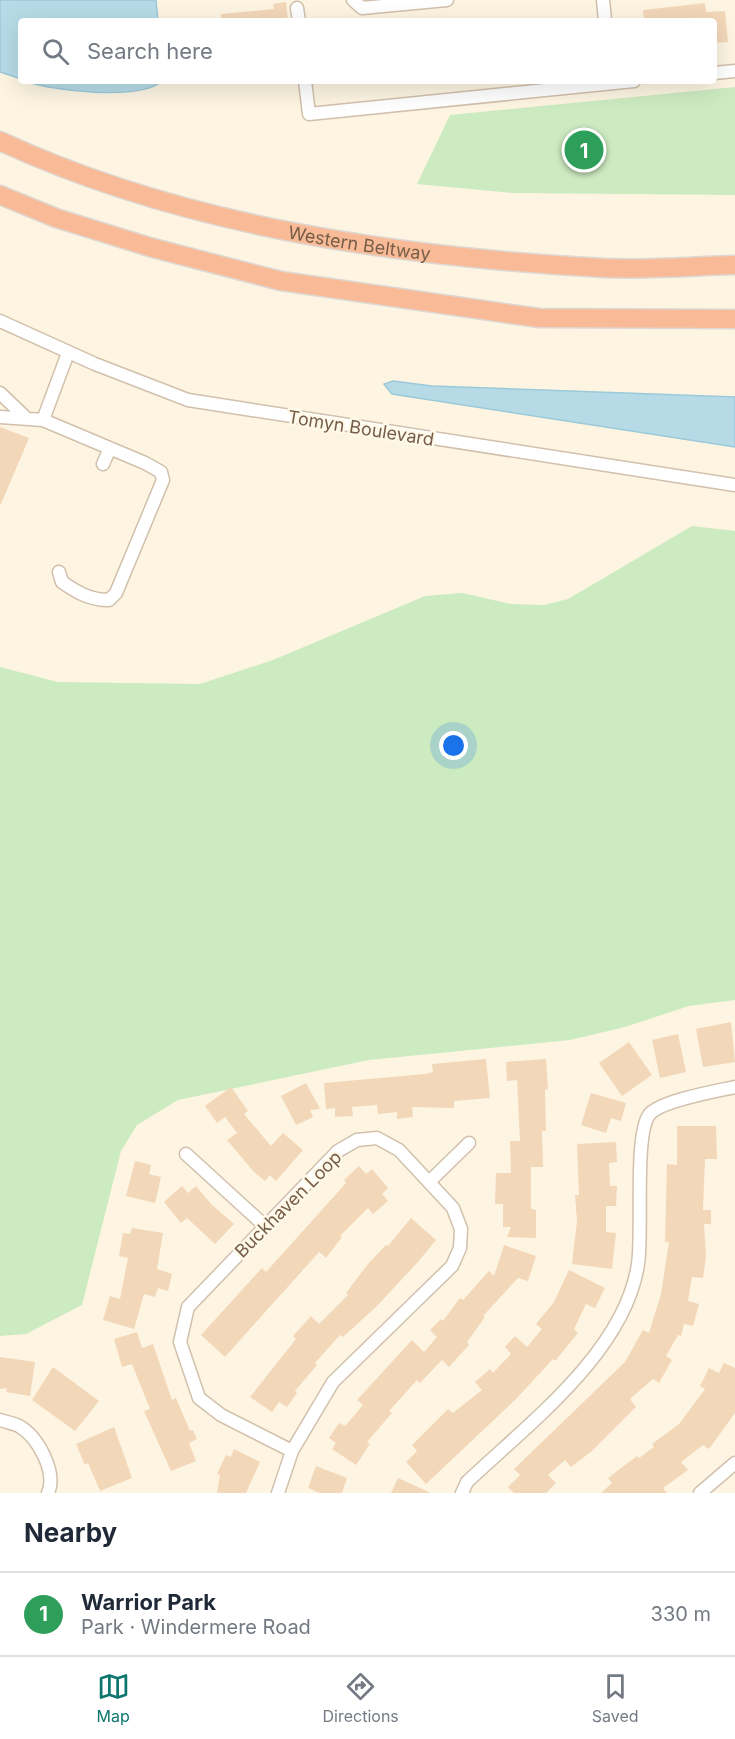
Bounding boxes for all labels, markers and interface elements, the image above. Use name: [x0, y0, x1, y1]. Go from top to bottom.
search box: [18, 18, 717, 84]
icon: search: [39, 35, 72, 68]
text: Search here: [87, 38, 213, 64]
pin: 1: [564, 128, 604, 172]
street label: Western Beltway: [287, 221, 432, 264]
street label: Tomyn Boulevard: [286, 406, 436, 450]
your location: [439, 731, 468, 760]
street label: Buckhaven Loop: [230, 1146, 346, 1262]
text: Nearby: [24, 1517, 117, 1548]
text: Warrior Park: [81, 1589, 216, 1615]
text: 1: [39, 1602, 48, 1626]
text: 330 m: [651, 1602, 711, 1626]
text: Park · Windermere Road: [81, 1615, 311, 1639]
tab: Map: [96, 1670, 130, 1726]
tab: Directions: [323, 1670, 399, 1726]
tab: Saved: [592, 1670, 639, 1726]

